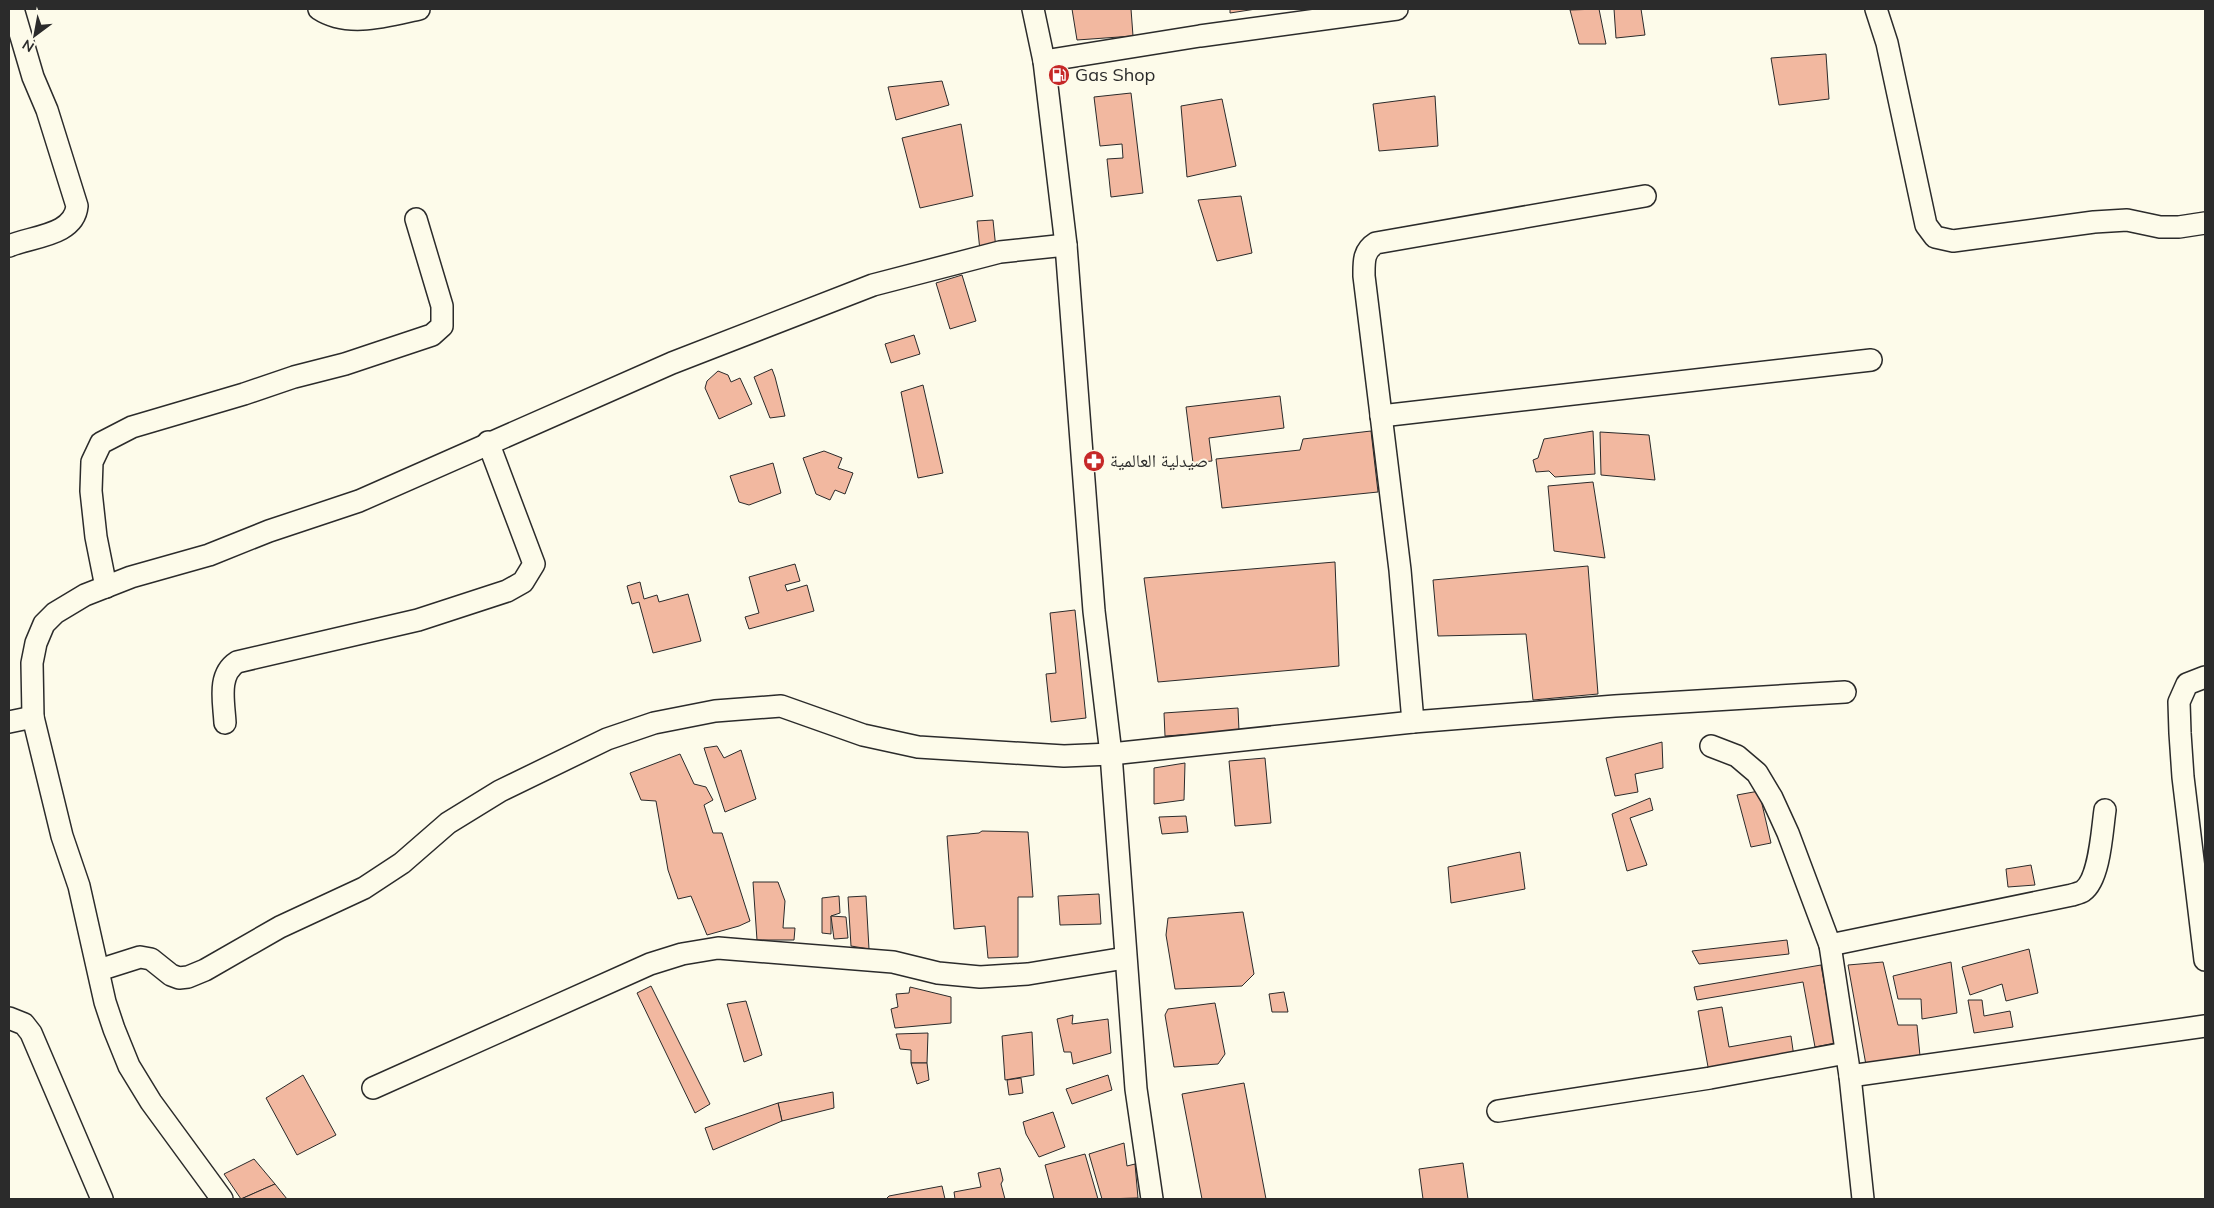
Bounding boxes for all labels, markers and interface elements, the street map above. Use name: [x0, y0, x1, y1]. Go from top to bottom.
north arrow: [10, 10, 60, 60]
text: N: [19, 36, 37, 56]
fuel station icon: Gas Shop: [1047, 63, 1071, 87]
place label: Gas Shop: [1075, 63, 1155, 86]
pharmacy icon: صيدلية العالمية: [1082, 449, 1106, 473]
place label: صيدلية العالمية: [1110, 449, 1208, 472]

